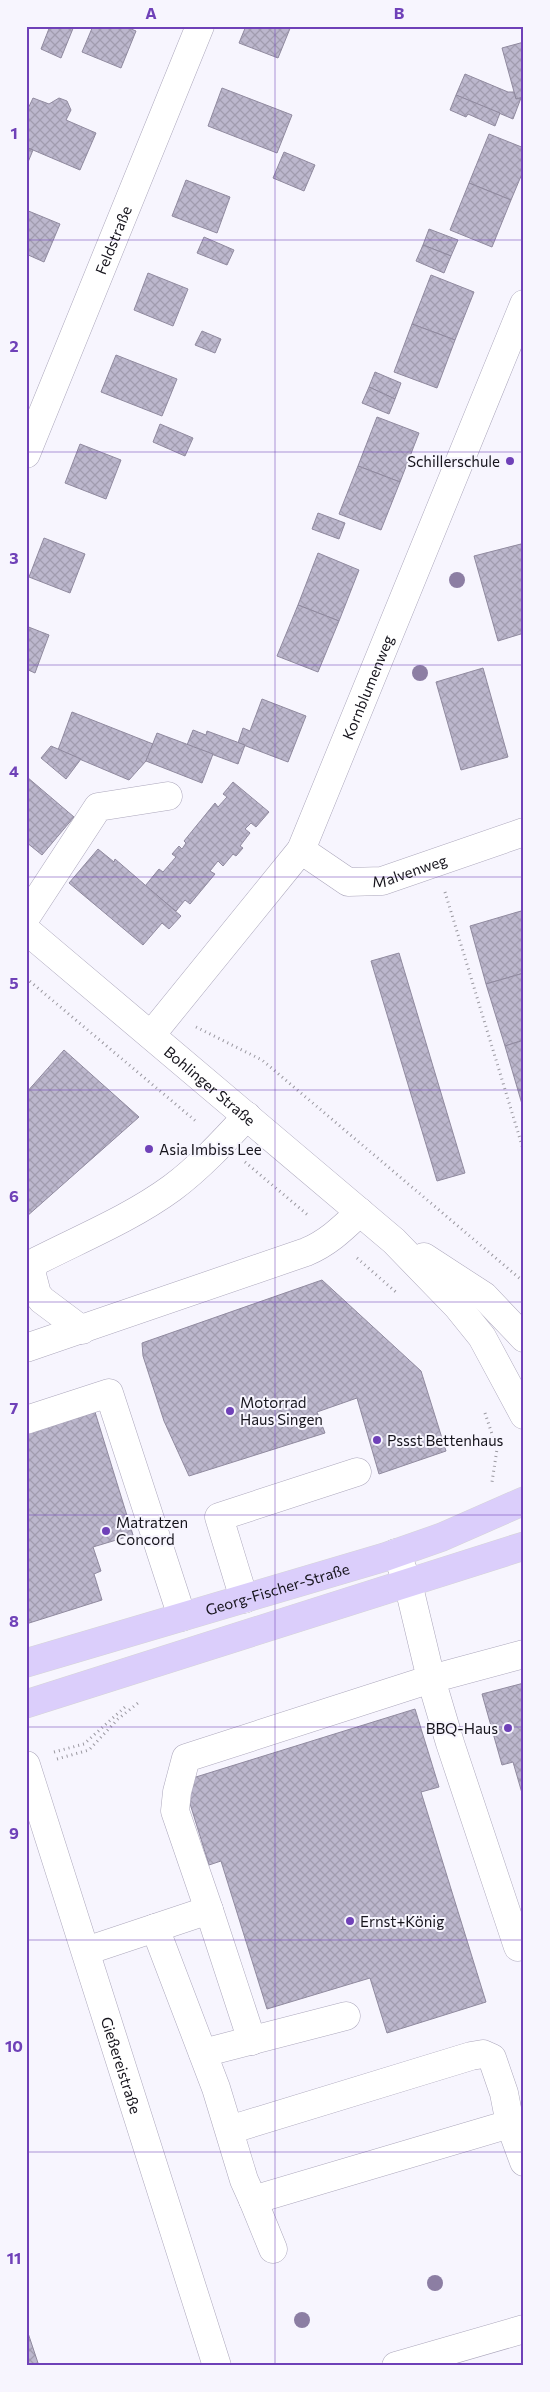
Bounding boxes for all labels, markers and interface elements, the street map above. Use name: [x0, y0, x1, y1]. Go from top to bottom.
text: A: [145, 3, 157, 22]
text: B: [394, 3, 405, 22]
text: 1: [10, 123, 18, 142]
street label: Feldstraße: [91, 203, 135, 277]
text: 2: [9, 336, 19, 355]
place label: Schillerschule: [407, 452, 500, 470]
marker: Schillerschule: [504, 455, 516, 467]
text: 3: [9, 548, 19, 567]
street label: Kornblumenweg: [338, 632, 397, 742]
text: 4: [9, 761, 19, 780]
street label: Malvenweg: [372, 850, 449, 890]
text: 5: [9, 973, 19, 992]
street label: Bohlinger Straße: [161, 1042, 259, 1129]
place label: Asia Imbiss Lee: [159, 1140, 262, 1158]
marker: Asia Imbiss Lee: [143, 1143, 155, 1155]
text: 6: [9, 1186, 19, 1205]
place label: Motorrad Haus Singen: [240, 1393, 323, 1428]
text: 7: [10, 1398, 19, 1417]
marker: Motorrad Haus Singen: [224, 1405, 236, 1417]
place label: Pssst Bettenhaus: [387, 1431, 504, 1449]
marker: Pssst Bettenhaus: [371, 1434, 383, 1446]
place label: Matratzen Concord: [116, 1513, 188, 1548]
marker: Matratzen Concord: [100, 1525, 112, 1537]
street label: Georg-Fischer-Straße: [203, 1559, 351, 1619]
text: 8: [9, 1611, 19, 1630]
place label: BBQ-Haus: [426, 1719, 498, 1737]
marker: BBQ-Haus: [502, 1722, 514, 1734]
text: 9: [9, 1823, 19, 1842]
place label: Ernst+König: [360, 1912, 444, 1930]
marker: Ernst+König: [344, 1915, 356, 1927]
street label: Gießereistraße: [98, 2014, 145, 2116]
text: 10: [5, 2036, 23, 2055]
text: 11: [7, 2248, 21, 2267]

